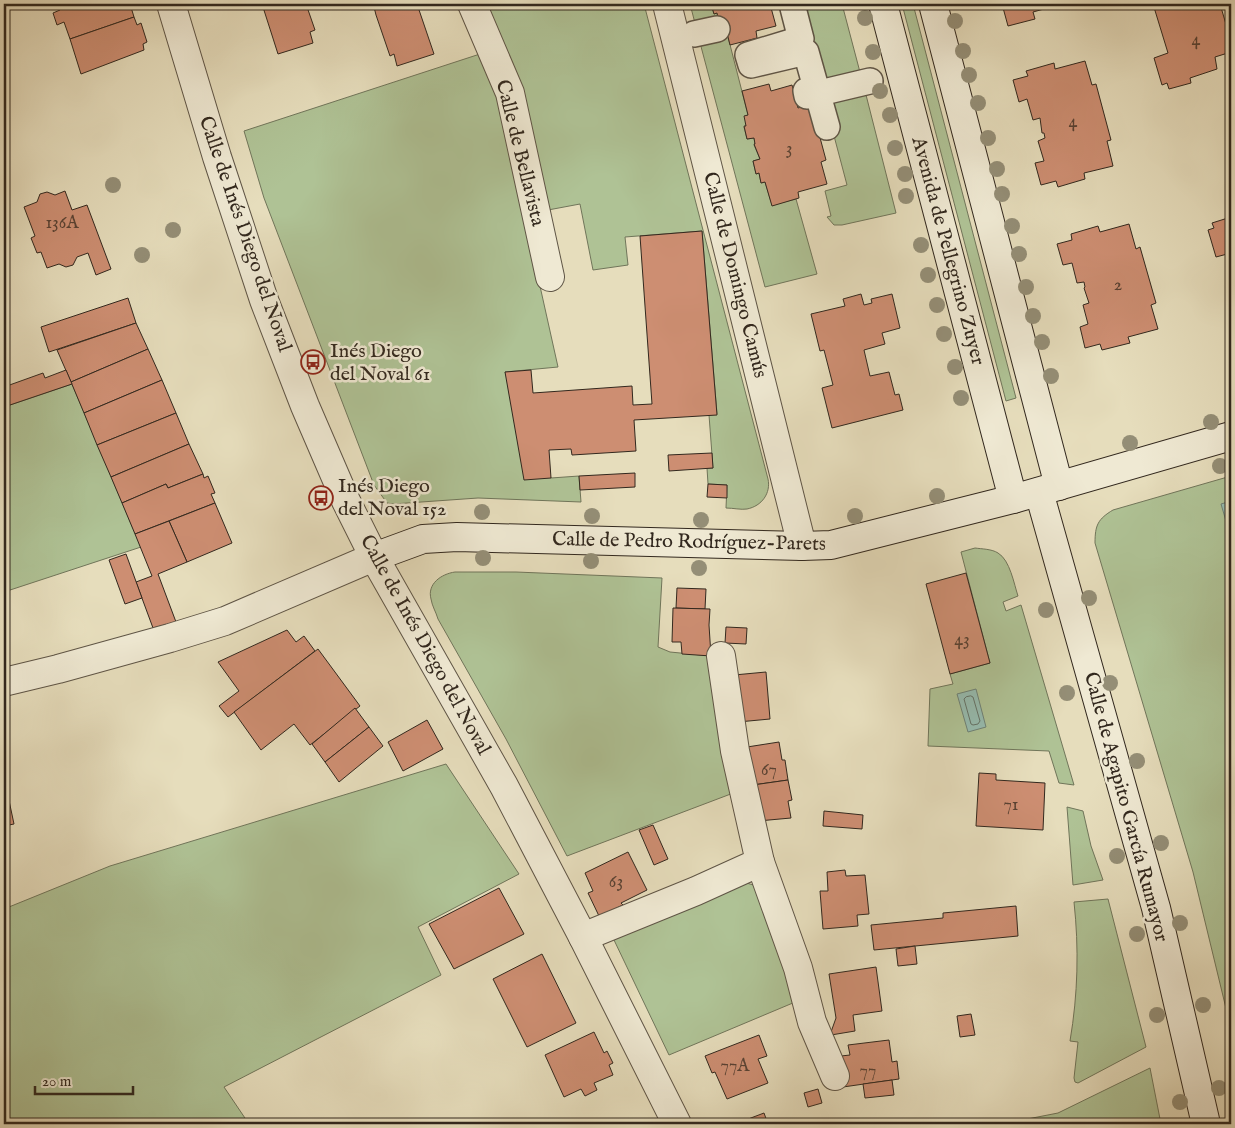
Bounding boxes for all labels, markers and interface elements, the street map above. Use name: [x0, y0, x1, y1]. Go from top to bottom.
house number: 4: [1192, 29, 1201, 52]
street label: Calle de Bellavista: [490, 77, 550, 229]
house number: 4: [1069, 111, 1078, 134]
street label: Calle de Inés Diego del Noval: [193, 113, 297, 356]
street label: Avenida de Pellegrino Zuyer: [905, 133, 991, 368]
house number: 3: [786, 138, 792, 161]
street label: Calle de Domingo Camús: [697, 169, 773, 381]
house number: 136A: [45, 212, 79, 235]
house number: 2: [1114, 274, 1122, 297]
place label: Inés Diego del Noval 61: [330, 339, 430, 387]
bus stop icon: Inés Diego del Noval 61: [300, 349, 326, 375]
place label: Inés Diego del Noval 152: [338, 474, 446, 522]
bus stop icon: Inés Diego del Noval 152: [308, 485, 334, 511]
street label: Calle de Pedro Rodríguez-Parets: [552, 527, 826, 557]
street label: Calle de Inés Diego del Noval: [354, 531, 496, 760]
house number: 43: [954, 629, 970, 652]
street label: Calle de Agapito García Rumayor: [1078, 669, 1174, 945]
house number: 67: [761, 759, 777, 782]
house number: 71: [1003, 794, 1019, 817]
house number: 63: [609, 871, 623, 894]
house number: 77A: [720, 1055, 750, 1078]
house number: 77: [860, 1060, 876, 1083]
scale bar: [35, 1063, 132, 1095]
text: 20 m: [42, 1072, 72, 1091]

